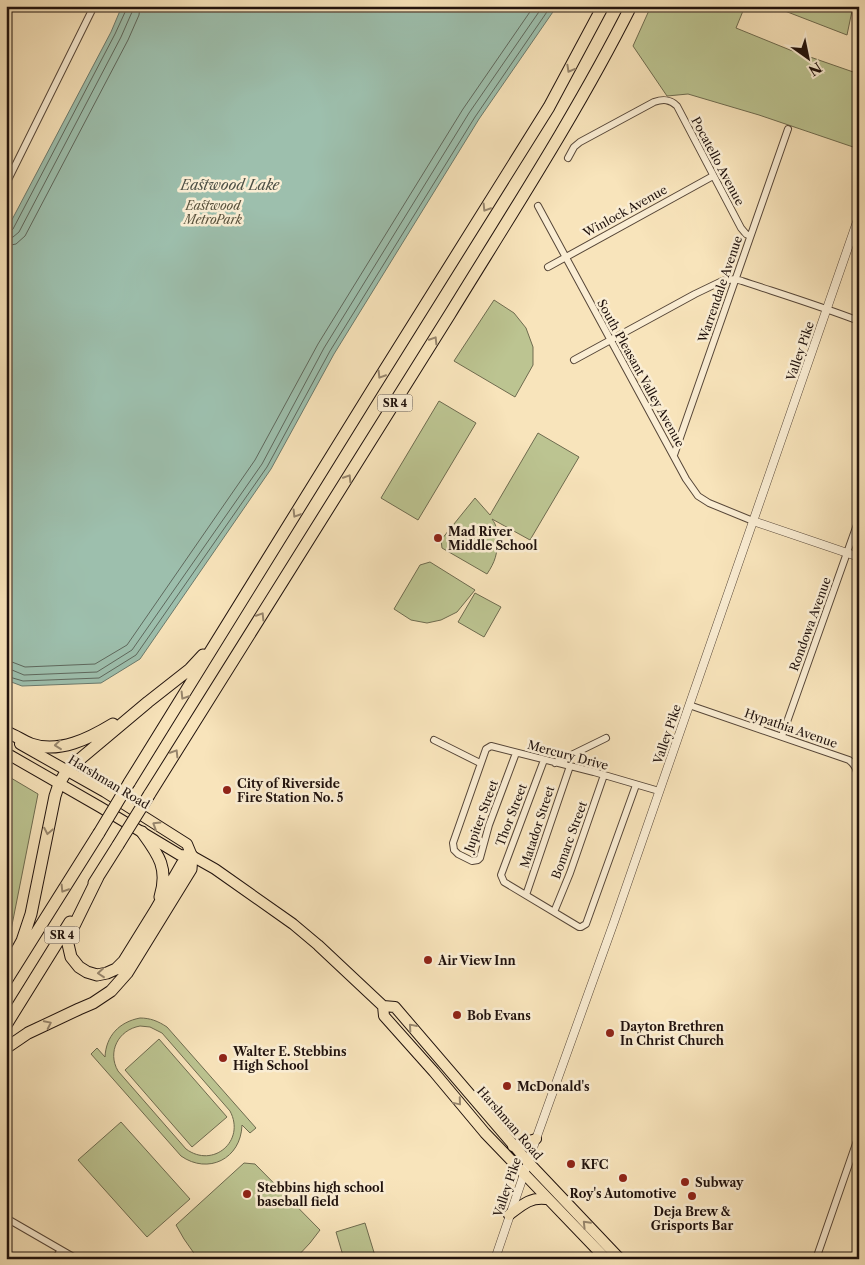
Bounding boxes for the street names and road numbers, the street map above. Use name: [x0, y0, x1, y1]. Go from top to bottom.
street label: Pocatello Avenue: [688, 114, 748, 208]
street label: Winlock Avenue: [580, 182, 670, 241]
street label: Warrendale Avenue: [694, 233, 745, 345]
street label: South Pleasant Valley Avenue: [594, 296, 688, 450]
street label: Valley Pike: [783, 319, 817, 384]
road number: SR 4: [378, 394, 412, 412]
street label: Rondowa Avenue: [786, 575, 834, 673]
street label: Valley Pike: [650, 702, 684, 767]
street label: Hypathia Avenue: [743, 705, 840, 751]
street label: Mercury Drive: [526, 737, 610, 773]
street label: Harshman Road: [66, 752, 153, 813]
street label: Jupiter Street: [460, 777, 501, 856]
street label: Thor Street: [492, 781, 530, 848]
street label: Matador Street: [517, 783, 558, 870]
street label: Bomarc Street: [548, 798, 590, 881]
road number: SR 4: [44, 926, 80, 944]
street label: Harshman Road: [474, 1083, 546, 1163]
street label: Valley Pike: [490, 1155, 524, 1220]

